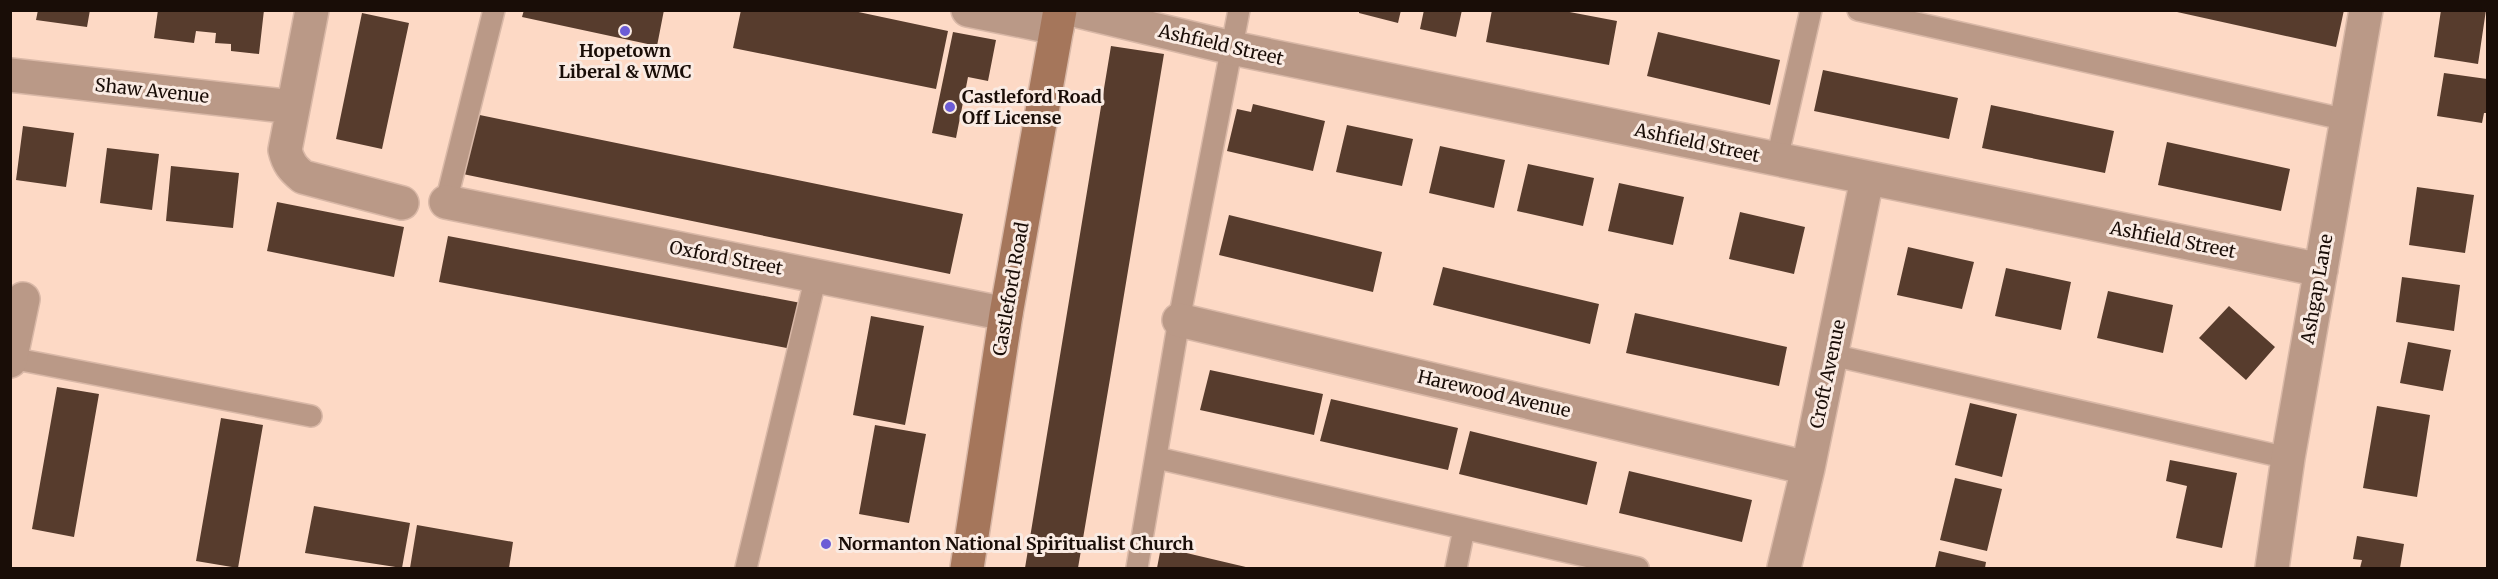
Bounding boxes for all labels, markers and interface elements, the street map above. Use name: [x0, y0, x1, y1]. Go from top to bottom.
street label: Ashfield Street: [1155, 19, 1286, 70]
marker: Hopetown Liberal & WMC: [618, 24, 632, 38]
place label: Hopetown Liberal & WMC: [558, 39, 692, 83]
street label: Shaw Avenue: [94, 73, 210, 108]
place label: Castleford Road Off License: [962, 85, 1102, 129]
marker: Castleford Road Off License: [943, 100, 957, 114]
street label: Ashfield Street: [1631, 118, 1762, 167]
street label: Ashfield Street: [2107, 216, 2238, 263]
street label: Castleford Road: [987, 220, 1034, 358]
street label: Ashgap Lane: [2295, 232, 2338, 347]
street label: Oxford Street: [667, 235, 785, 280]
street label: Croft Avenue: [1805, 317, 1850, 431]
street label: Harewood Avenue: [1415, 365, 1573, 422]
place label: Normanton National Spiritualist Church: [838, 532, 1194, 555]
marker: Normanton National Spiritualist Church: [819, 537, 833, 551]

